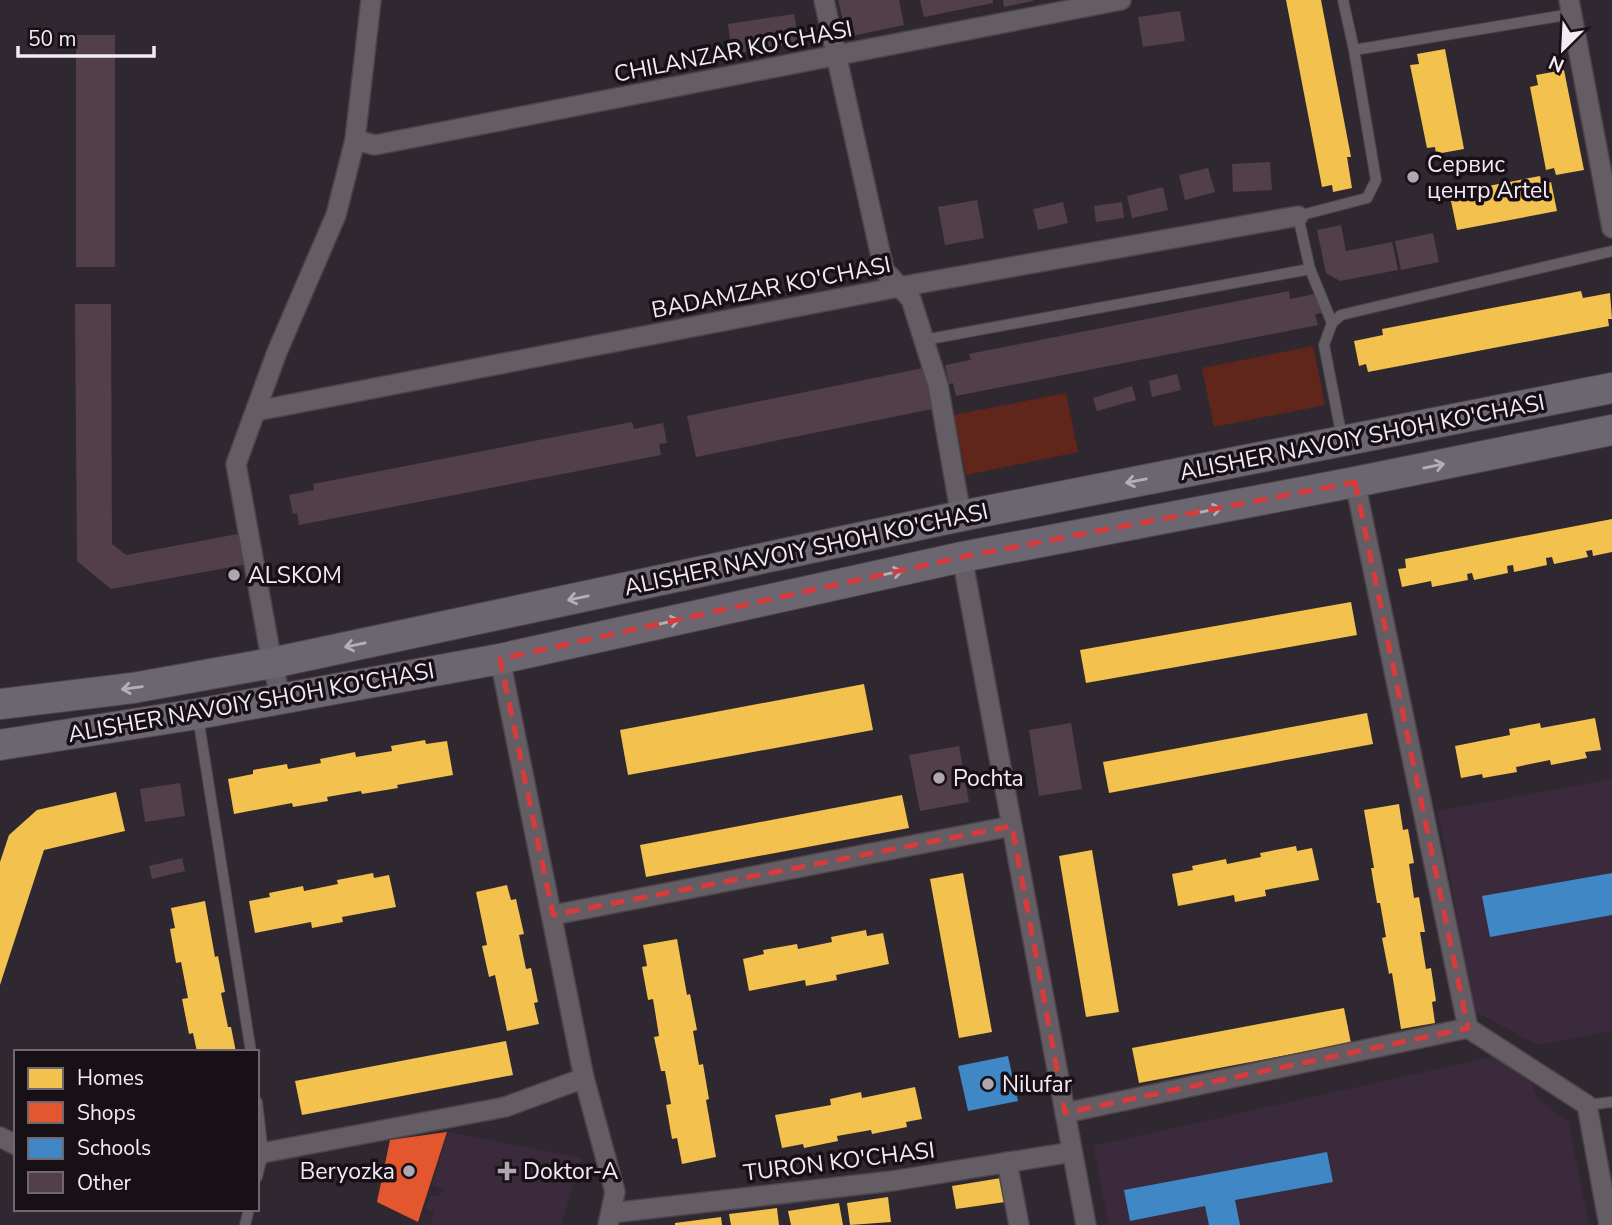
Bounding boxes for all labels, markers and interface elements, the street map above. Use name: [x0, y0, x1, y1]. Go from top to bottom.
street label: CHILANZAR KO'CHASI: [611, 13, 855, 90]
scale bar: [18, 14, 154, 58]
north arrow: [1528, 14, 1598, 84]
text: 50 m: [28, 25, 77, 53]
text: N: [1545, 49, 1568, 78]
place label: Сервис центр Artel: [1427, 149, 1549, 206]
marker: Сервис центр Artel: [1405, 169, 1421, 185]
street label: BADAMZAR KO'CHASI: [649, 249, 893, 326]
street label: ALISHER NAVOIY SHOH KO'CHASI: [1177, 387, 1547, 488]
one-way arrow: [1422, 459, 1445, 472]
one-way arrow: [1125, 475, 1148, 489]
street label: ALISHER NAVOIY SHOH KO'CHASI: [621, 496, 991, 603]
one-way arrow: [1199, 502, 1222, 516]
place label: ALSKOM: [248, 560, 342, 591]
one-way arrow: [880, 565, 902, 578]
marker: ALSKOM: [226, 567, 242, 583]
one-way arrow: [567, 591, 590, 605]
one-way arrow: [657, 614, 680, 628]
one-way arrow: [344, 639, 367, 653]
street label: ALISHER NAVOIY SHOH KO'CHASI: [66, 655, 437, 750]
one-way arrow: [121, 682, 144, 695]
place label: Pochta: [953, 763, 1024, 794]
marker: Pochta: [931, 770, 947, 786]
legend: [14, 1050, 259, 1211]
text: Homes: [77, 1064, 144, 1092]
place label: Nilufar: [1002, 1069, 1073, 1100]
marker: Nilufar: [980, 1076, 996, 1092]
text: Shops: [77, 1099, 136, 1127]
text: Schools: [77, 1134, 151, 1162]
street label: TURON KO'CHASI: [742, 1134, 936, 1189]
place label: Beryozka: [300, 1156, 395, 1187]
place label: Doktor-A: [523, 1156, 619, 1187]
marker: Doktor-A: [497, 1161, 517, 1181]
marker: Beryozka: [401, 1163, 417, 1179]
text: Other: [77, 1169, 132, 1197]

